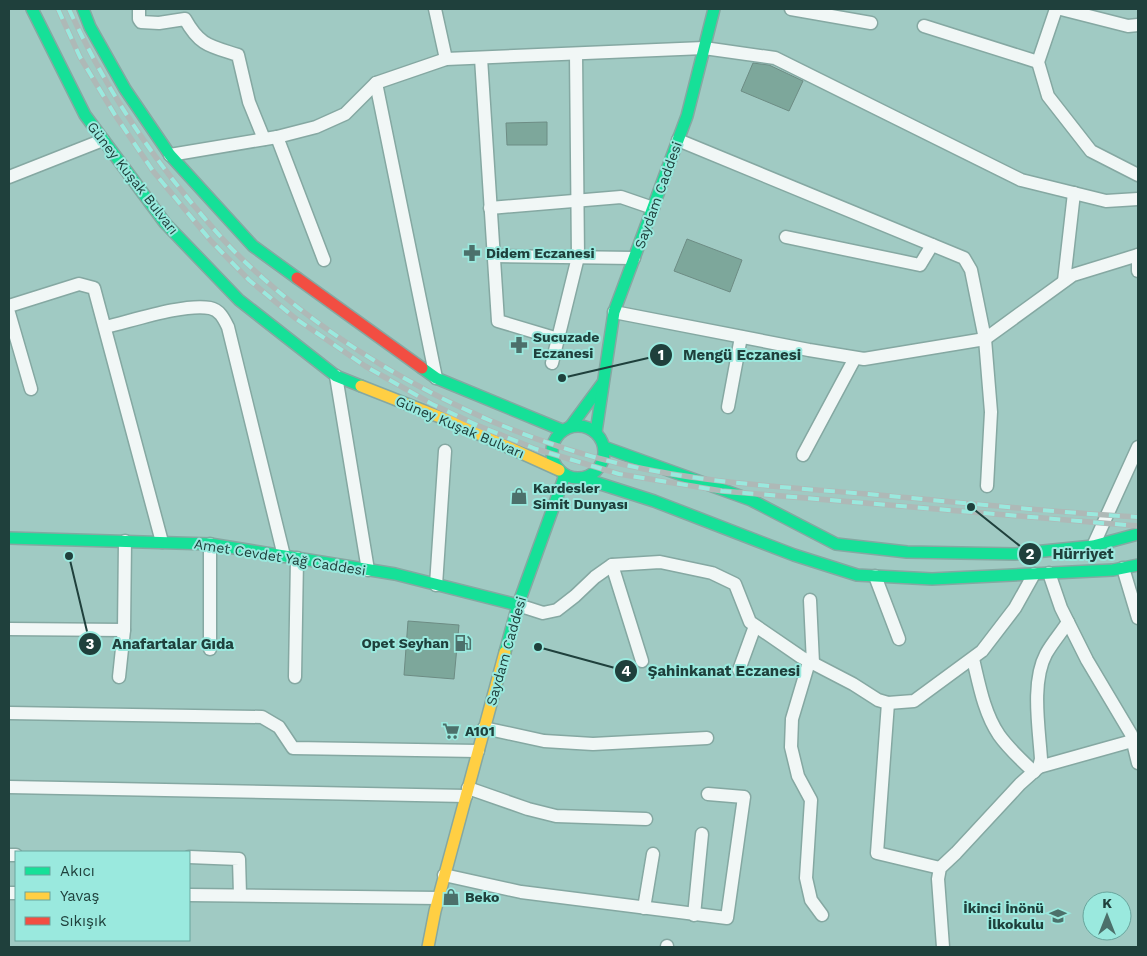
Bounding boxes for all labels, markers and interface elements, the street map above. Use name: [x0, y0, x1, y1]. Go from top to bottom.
street label: Güney Kuşak Bulvarı: [84, 119, 182, 237]
street label: Saydam Caddesi: [631, 139, 685, 251]
pharmacy icon: Didem Eczanesi: [462, 243, 482, 263]
place label: Didem Eczanesi: [486, 245, 594, 261]
place label: Sucuzade Eczanesi: [533, 329, 599, 361]
pharmacy icon: Sucuzade Eczanesi: [509, 335, 529, 355]
callout: Mengü Eczanesi: [648, 340, 811, 370]
text: 1: [658, 346, 664, 364]
text: Mengü Eczanesi: [683, 346, 801, 364]
street label: Güney Kuşak Bulvarı: [393, 393, 527, 461]
place label: Kardesler Simit Dunyası: [533, 480, 628, 512]
shop icon: Kardesler Simit Dunyası: [509, 486, 529, 506]
street label: Amet Cevdet Yağ Caddesi: [193, 536, 367, 578]
callout: Hürriyet: [1017, 539, 1123, 569]
text: 2: [1026, 545, 1035, 563]
text: Hürriyet: [1052, 545, 1114, 563]
street label: Saydam Caddesi: [483, 595, 529, 707]
callout: Anafartalar Gıda: [77, 629, 244, 659]
fuel station icon: Opet Seyhan: [453, 633, 473, 653]
text: 3: [86, 635, 95, 653]
text: Anafartalar Gıda: [112, 635, 234, 653]
place label: Opet Seyhan: [362, 635, 449, 651]
callout: Şahinkanat Eczanesi: [613, 656, 811, 686]
text: 4: [621, 662, 631, 680]
text: Şahinkanat Eczanesi: [648, 662, 800, 680]
supermarket icon: A101: [441, 721, 461, 741]
place label: A101: [465, 723, 495, 739]
legend: [15, 851, 190, 941]
text: Akıcı: [60, 862, 95, 880]
text: Yavaş: [60, 887, 100, 905]
shop icon: Beko: [441, 887, 461, 907]
place label: Beko: [465, 889, 499, 905]
north arrow: [1082, 891, 1132, 941]
text: K: [1102, 895, 1112, 911]
place label: İkinci İnönü İlkokulu: [963, 900, 1044, 932]
school or university icon: İkinci İnönü İlkokulu: [1048, 906, 1068, 926]
text: Sıkışık: [60, 912, 107, 930]

